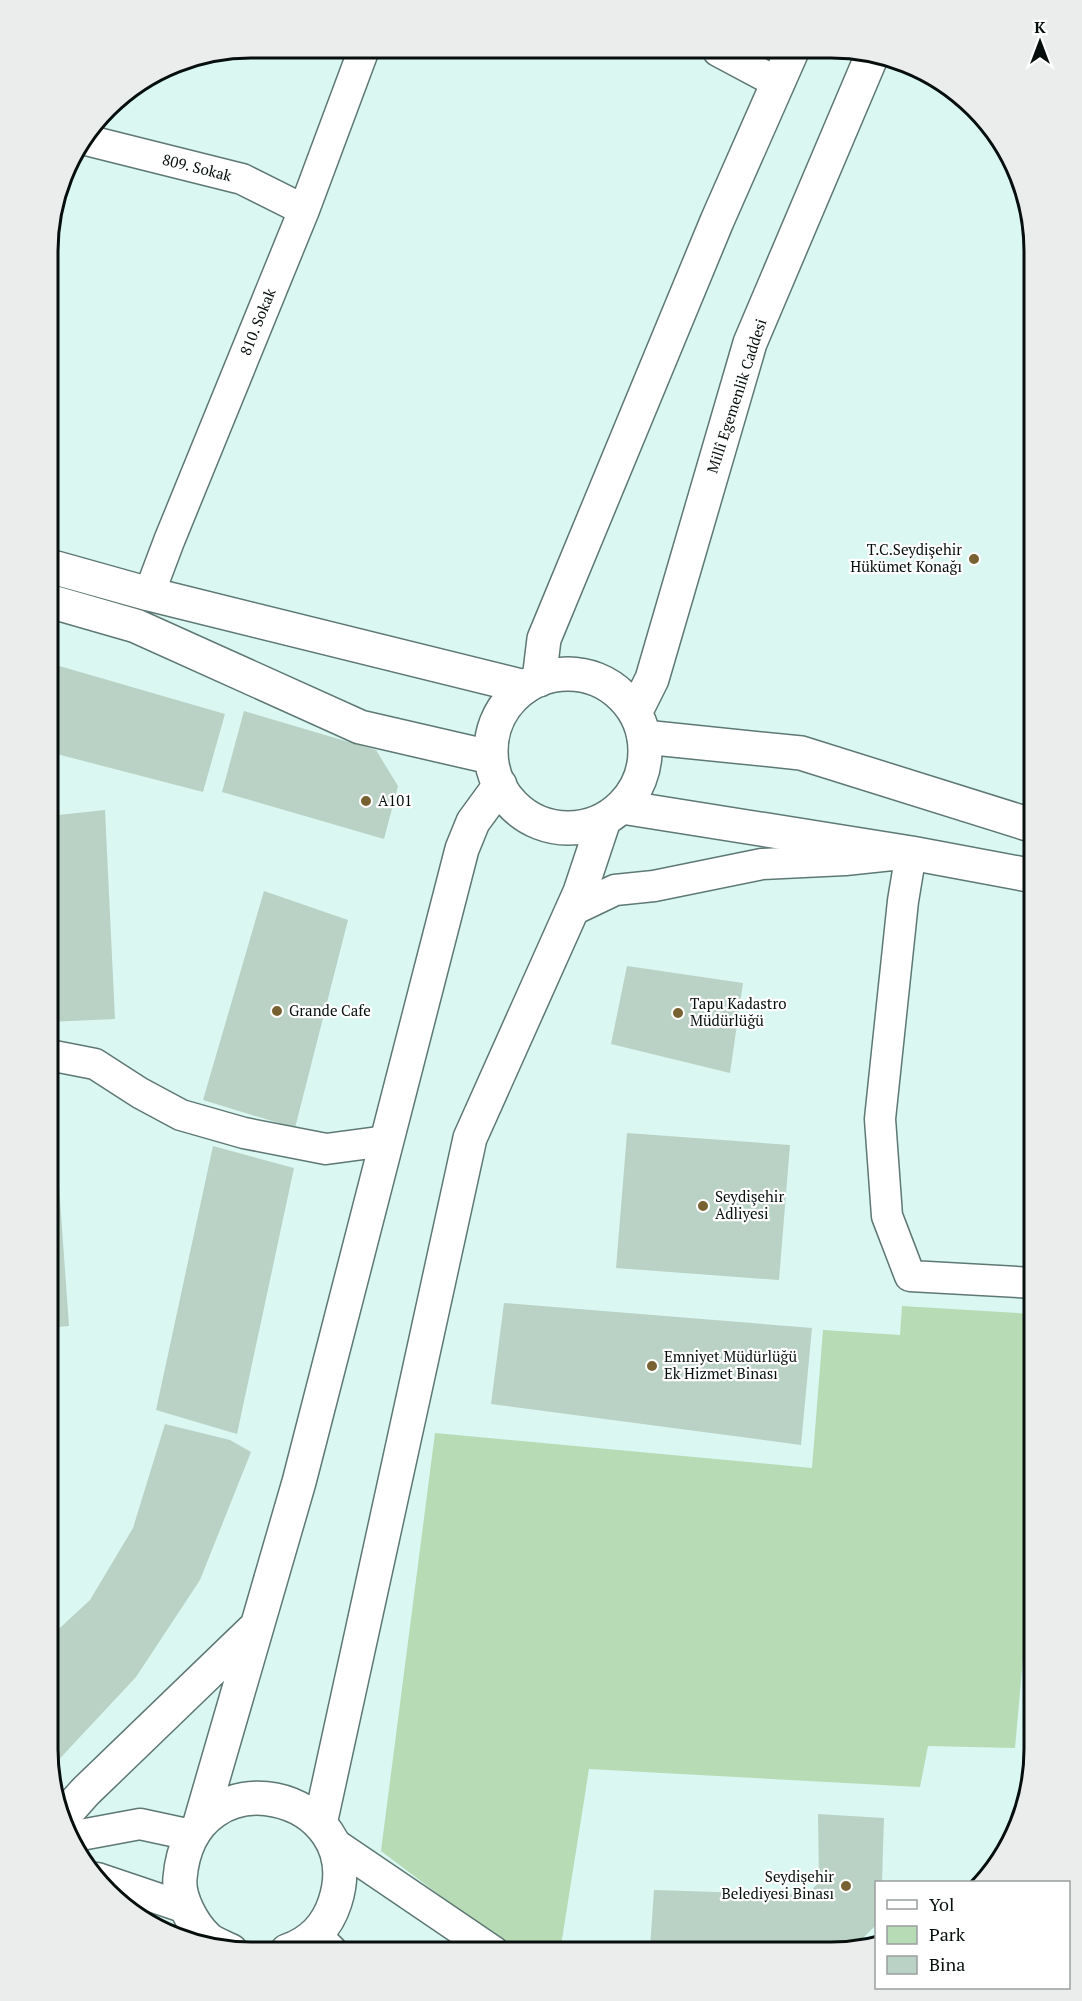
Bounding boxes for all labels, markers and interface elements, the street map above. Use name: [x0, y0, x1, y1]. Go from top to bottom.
north arrow: [1010, 12, 1070, 72]
text: K: [1034, 16, 1046, 38]
street label: 809. Sokak: [161, 149, 234, 185]
street label: 810. Sokak: [235, 285, 280, 358]
street label: Millî Egemenlik Caddesi: [702, 316, 770, 475]
place label: T.C.Seydişehir Hükümet Konağı: [850, 539, 962, 576]
marker: T.C.Seydişehir Hükümet Konağı: [967, 552, 981, 566]
place label: A101: [378, 790, 412, 810]
marker: A101: [359, 794, 373, 808]
place label: Tapu Kadastro Müdürlüğü: [690, 993, 786, 1030]
place label: Grande Cafe: [289, 1000, 371, 1020]
marker: Grande Cafe: [270, 1004, 284, 1018]
marker: Tapu Kadastro Müdürlüğü: [671, 1006, 685, 1020]
place label: Seydişehir Adliyesi: [715, 1186, 784, 1223]
marker: Seydişehir Adliyesi: [696, 1199, 710, 1213]
place label: Emniyet Müdürlüğü Ek Hizmet Binası: [664, 1346, 797, 1383]
marker: Emniyet Müdürlüğü Ek Hizmet Binası: [645, 1359, 659, 1373]
place label: Seydişehir Belediyesi Binası: [722, 1866, 834, 1903]
marker: Seydişehir Belediyesi Binası: [839, 1879, 853, 1893]
legend: [875, 1881, 1070, 1989]
text: Yol: [929, 1892, 954, 1916]
text: Park: [929, 1922, 966, 1946]
text: Bina: [929, 1952, 965, 1976]

